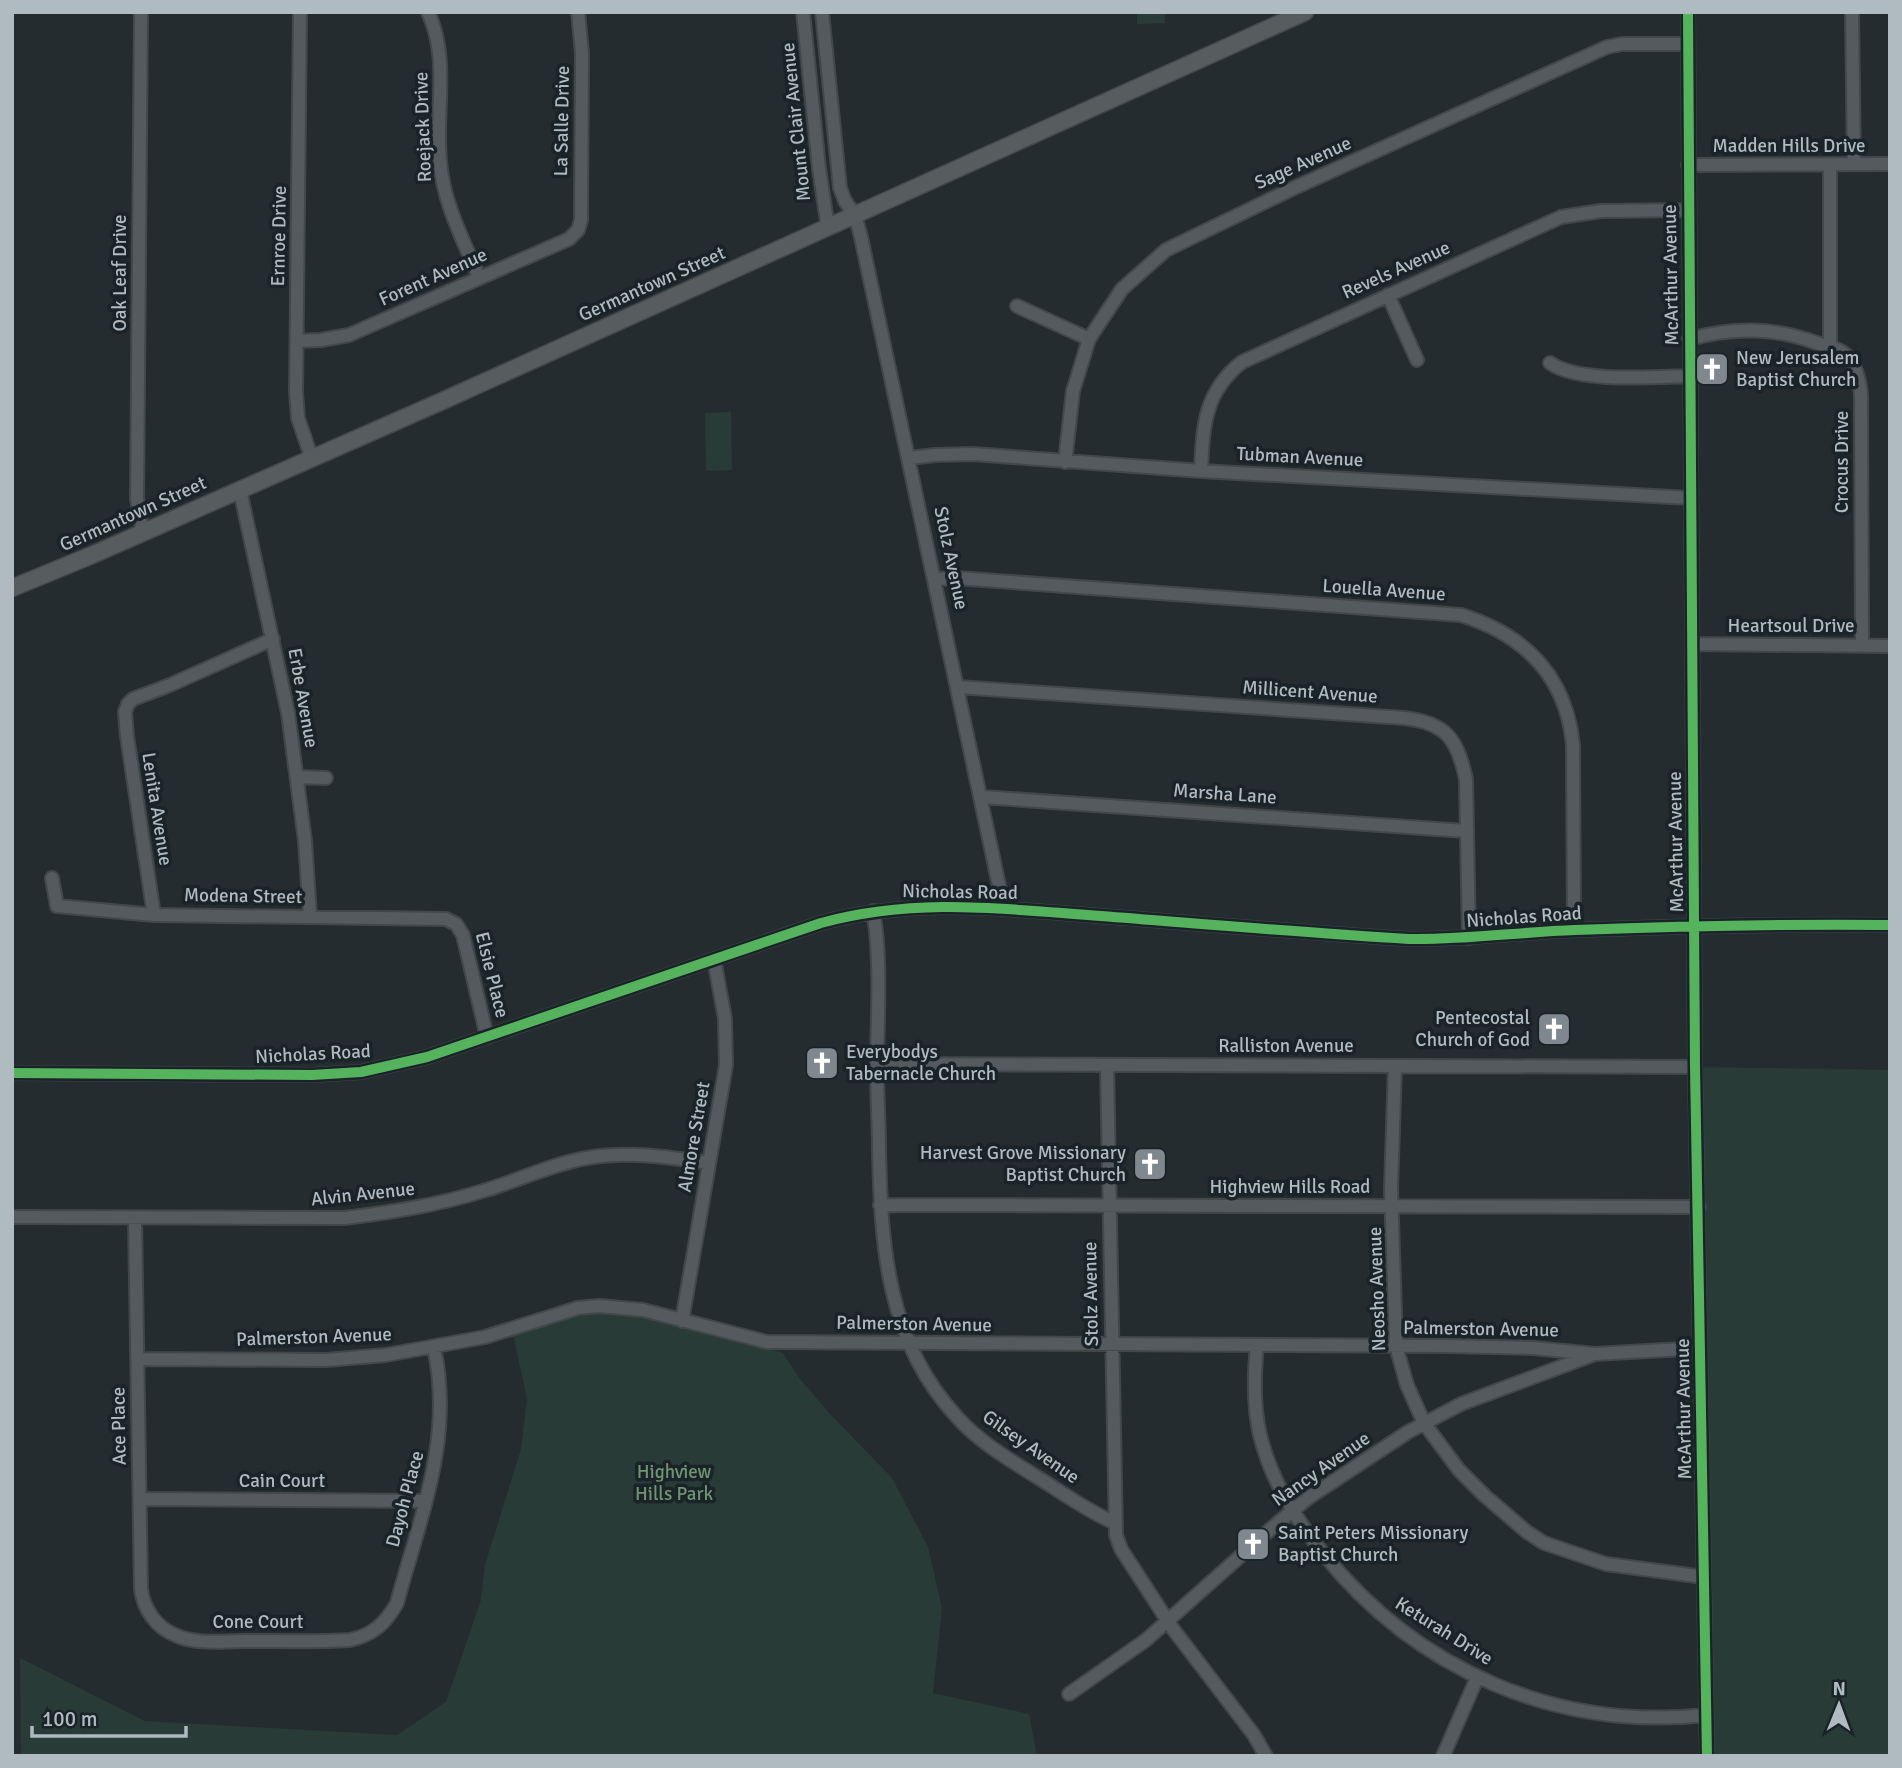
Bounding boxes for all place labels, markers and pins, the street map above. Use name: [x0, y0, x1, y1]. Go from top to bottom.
place label: New Jerusalem Baptist Church: [1736, 346, 1860, 392]
church icon: New Jerusalem Baptist Church: [1693, 350, 1731, 388]
place label: Pentecostal Church of God: [1415, 1006, 1530, 1052]
church icon: Pentecostal Church of God: [1535, 1010, 1573, 1048]
place label: Everybodys Tabernacle Church: [846, 1040, 996, 1086]
church icon: Everybodys Tabernacle Church: [803, 1044, 841, 1082]
place label: Harvest Grove Missionary Baptist Church: [920, 1141, 1126, 1187]
church icon: Harvest Grove Missionary Baptist Church: [1131, 1145, 1169, 1183]
place label: Saint Peters Missionary Baptist Church: [1278, 1521, 1468, 1567]
church icon: Saint Peters Missionary Baptist Church: [1234, 1525, 1272, 1563]

